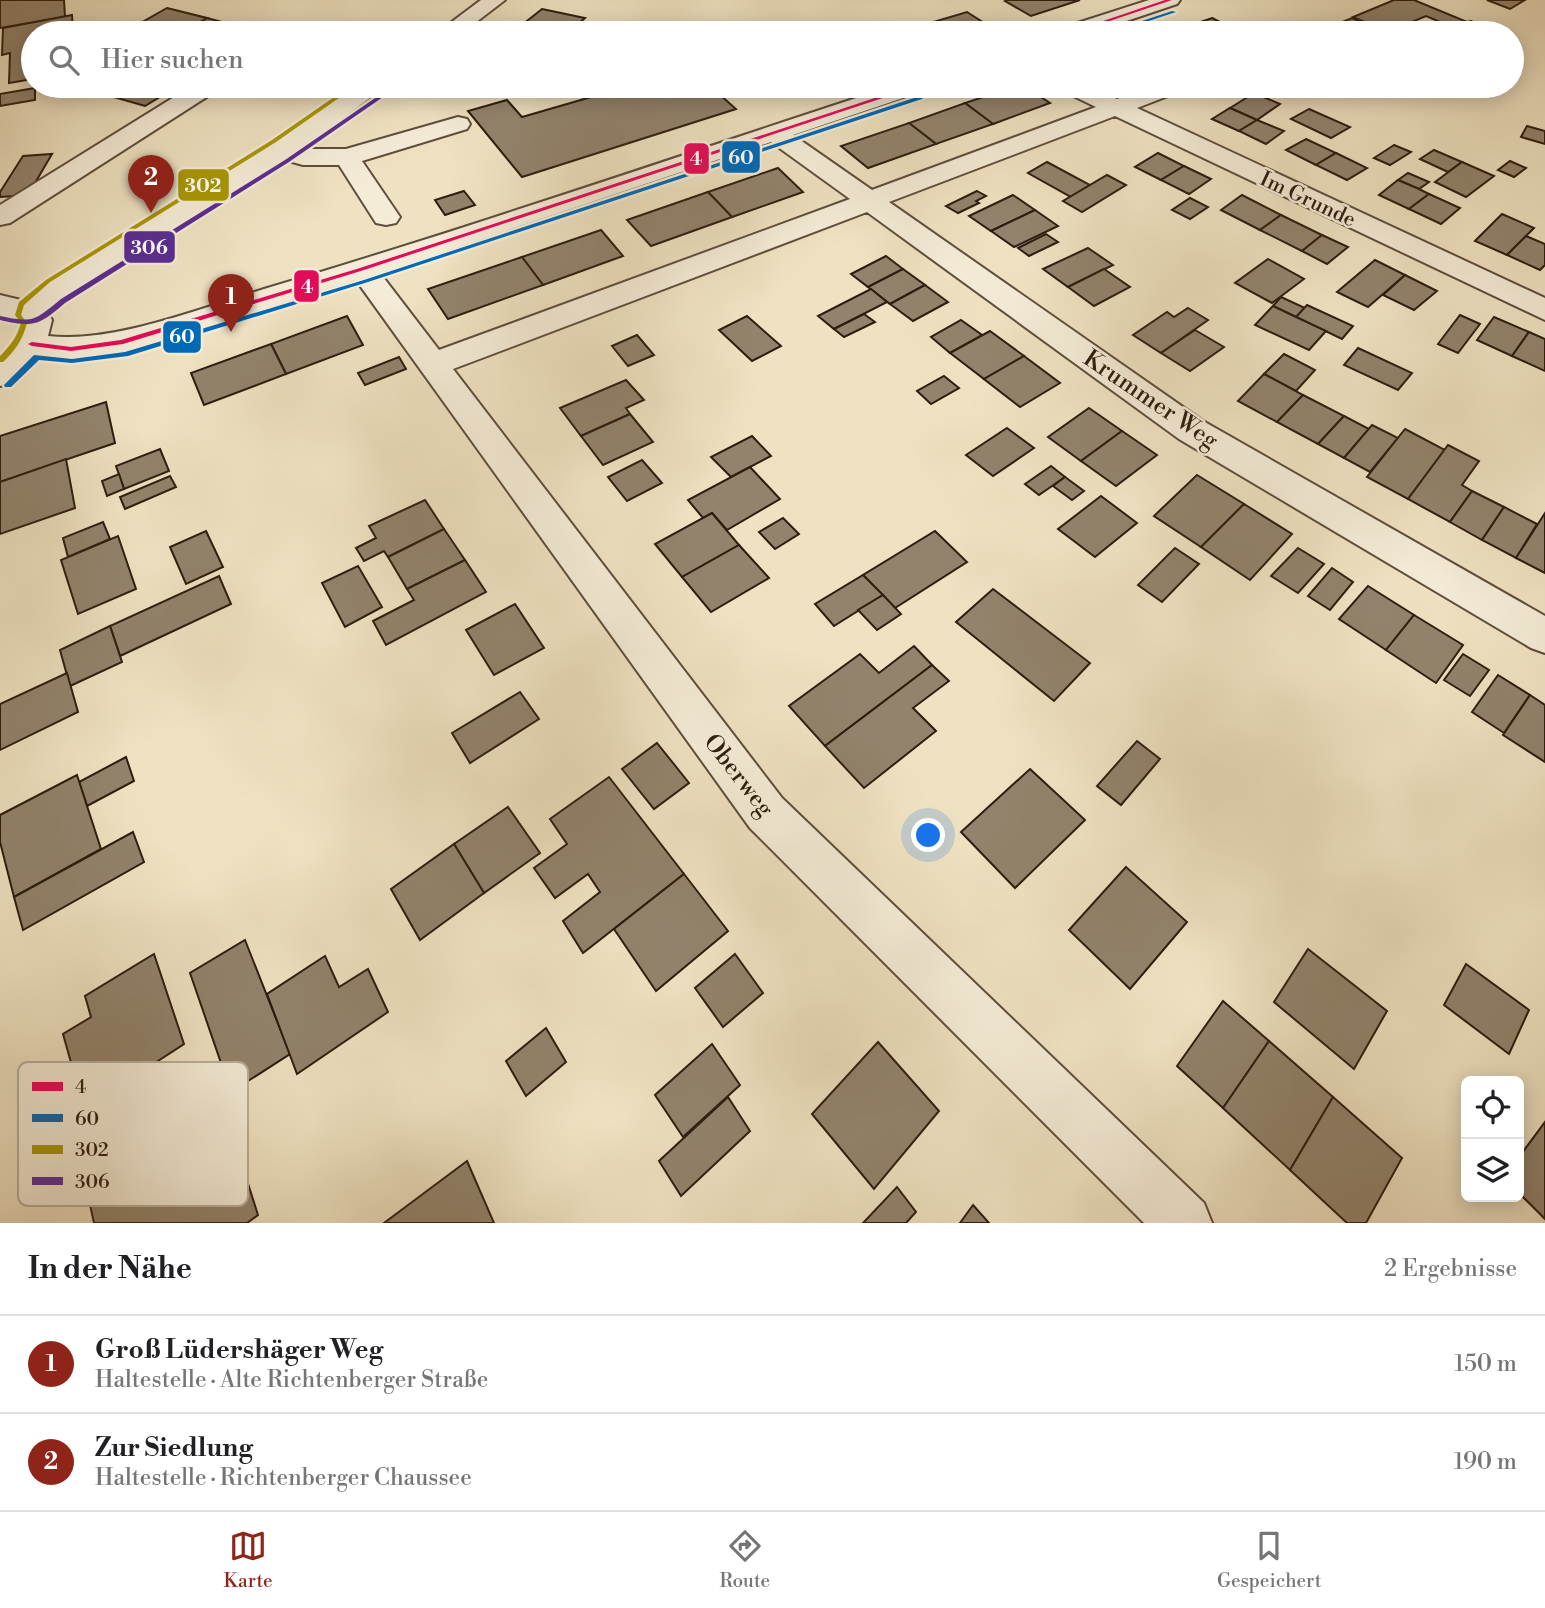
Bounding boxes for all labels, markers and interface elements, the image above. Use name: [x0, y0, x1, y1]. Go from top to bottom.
search box: [21, 21, 1524, 98]
icon: search: [45, 41, 83, 79]
text: Hier suchen: [101, 44, 243, 76]
line badge: 60: [721, 140, 761, 174]
line badge: 4: [683, 142, 710, 175]
text: 60: [728, 146, 754, 170]
text: 4: [690, 147, 703, 171]
pin: 2: [128, 155, 174, 213]
street label: Im Grunde: [1255, 166, 1360, 233]
line badge: 302: [177, 168, 230, 202]
text: 302: [185, 174, 221, 198]
line badge: 306: [123, 230, 176, 264]
text: 306: [130, 236, 168, 260]
line badge: 4: [293, 269, 320, 303]
pin: 1: [208, 274, 254, 332]
text: 4: [301, 275, 314, 299]
line badge: 60: [162, 320, 202, 354]
text: 60: [169, 325, 195, 349]
street label: Krummer Weg: [1077, 344, 1224, 456]
street label: Oberweg: [697, 728, 780, 823]
your location: [911, 818, 945, 852]
legend: [18, 1062, 248, 1206]
text: 4: [75, 1075, 86, 1099]
map controls: [1461, 1076, 1524, 1202]
button: locate: [1461, 1076, 1524, 1139]
text: 60: [75, 1107, 99, 1131]
text: 302: [75, 1138, 109, 1162]
button: layers: [1461, 1139, 1524, 1202]
text: 306: [75, 1170, 110, 1194]
text: In der Nähe: [28, 1250, 192, 1288]
text: 2 Ergebnisse: [1384, 1255, 1517, 1283]
text: Groß Lüdershäger Weg: [95, 1334, 383, 1366]
text: 1: [45, 1350, 57, 1378]
text: 150 m: [1454, 1350, 1517, 1378]
text: Haltestelle · Alte Richtenberger Straße: [95, 1366, 488, 1394]
text: Zur Siedlung: [95, 1432, 253, 1464]
text: 2: [44, 1448, 58, 1476]
text: 190 m: [1454, 1448, 1517, 1476]
text: Haltestelle · Richtenberger Chaussee: [95, 1464, 472, 1492]
tab: Karte: [223, 1527, 273, 1593]
tab: Route: [719, 1527, 770, 1593]
tab: Gespeichert: [1217, 1527, 1322, 1593]

